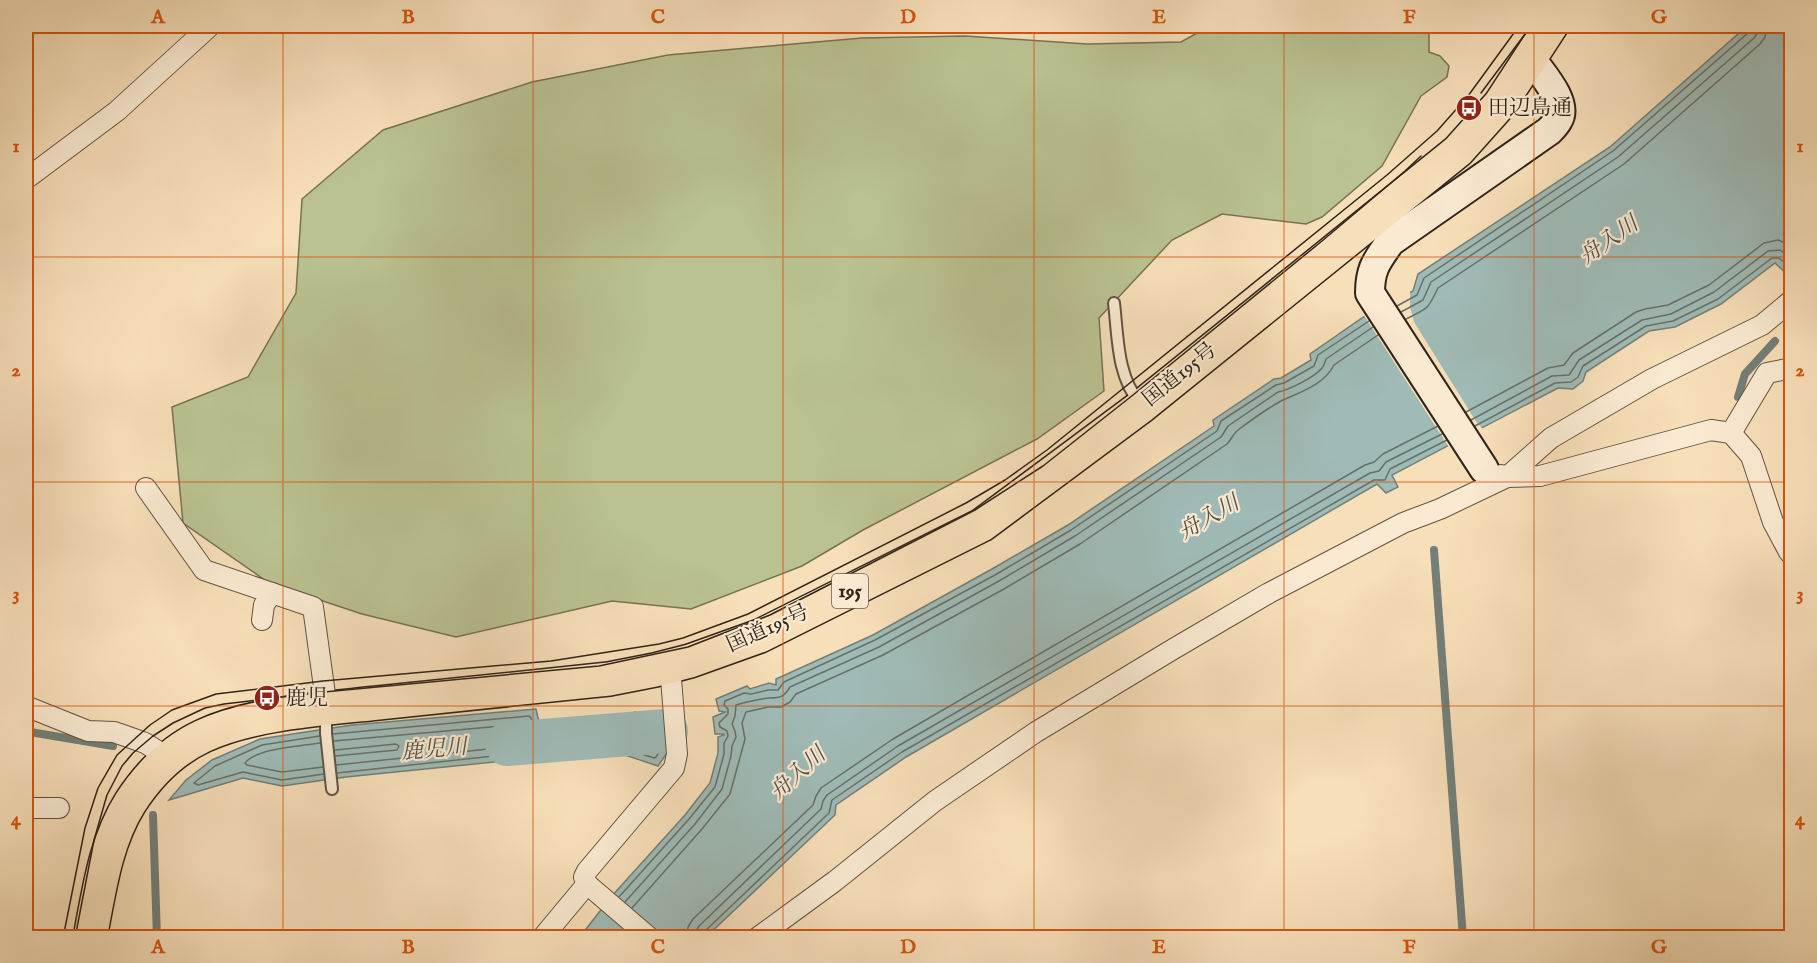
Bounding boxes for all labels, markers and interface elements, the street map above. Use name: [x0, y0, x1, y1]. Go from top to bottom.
text: A: [150, 5, 166, 30]
text: B: [401, 5, 415, 30]
text: C: [651, 5, 665, 30]
text: D: [900, 5, 916, 30]
text: E: [1152, 5, 1166, 30]
text: F: [1403, 5, 1416, 30]
text: G: [1651, 5, 1668, 30]
bus stop icon: 田辺島通: [1454, 93, 1484, 123]
place label: 田辺島通: [1488, 95, 1572, 122]
text: 1: [12, 134, 20, 159]
text: 1: [1796, 134, 1804, 159]
water label: 舟入川: [1574, 209, 1646, 271]
street label: 国道195号: [1137, 337, 1223, 413]
text: 2: [11, 358, 21, 383]
text: 2: [1795, 358, 1805, 383]
water label: 舟入川: [1173, 488, 1246, 547]
road number: 195: [832, 574, 868, 608]
text: 3: [12, 582, 20, 607]
text: 3: [1796, 582, 1804, 607]
street label: 国道195号: [722, 599, 814, 659]
bus stop icon: 鹿児: [252, 683, 282, 713]
place label: 鹿児: [286, 685, 328, 712]
water label: 鹿児川: [400, 733, 470, 767]
water label: 舟入川: [764, 740, 833, 806]
text: 4: [11, 807, 22, 832]
text: 4: [1795, 807, 1806, 832]
text: A: [150, 935, 166, 960]
text: B: [401, 935, 415, 960]
text: C: [651, 935, 665, 960]
text: D: [900, 935, 916, 960]
text: E: [1152, 935, 1166, 960]
text: F: [1403, 935, 1416, 960]
text: G: [1651, 935, 1668, 960]

